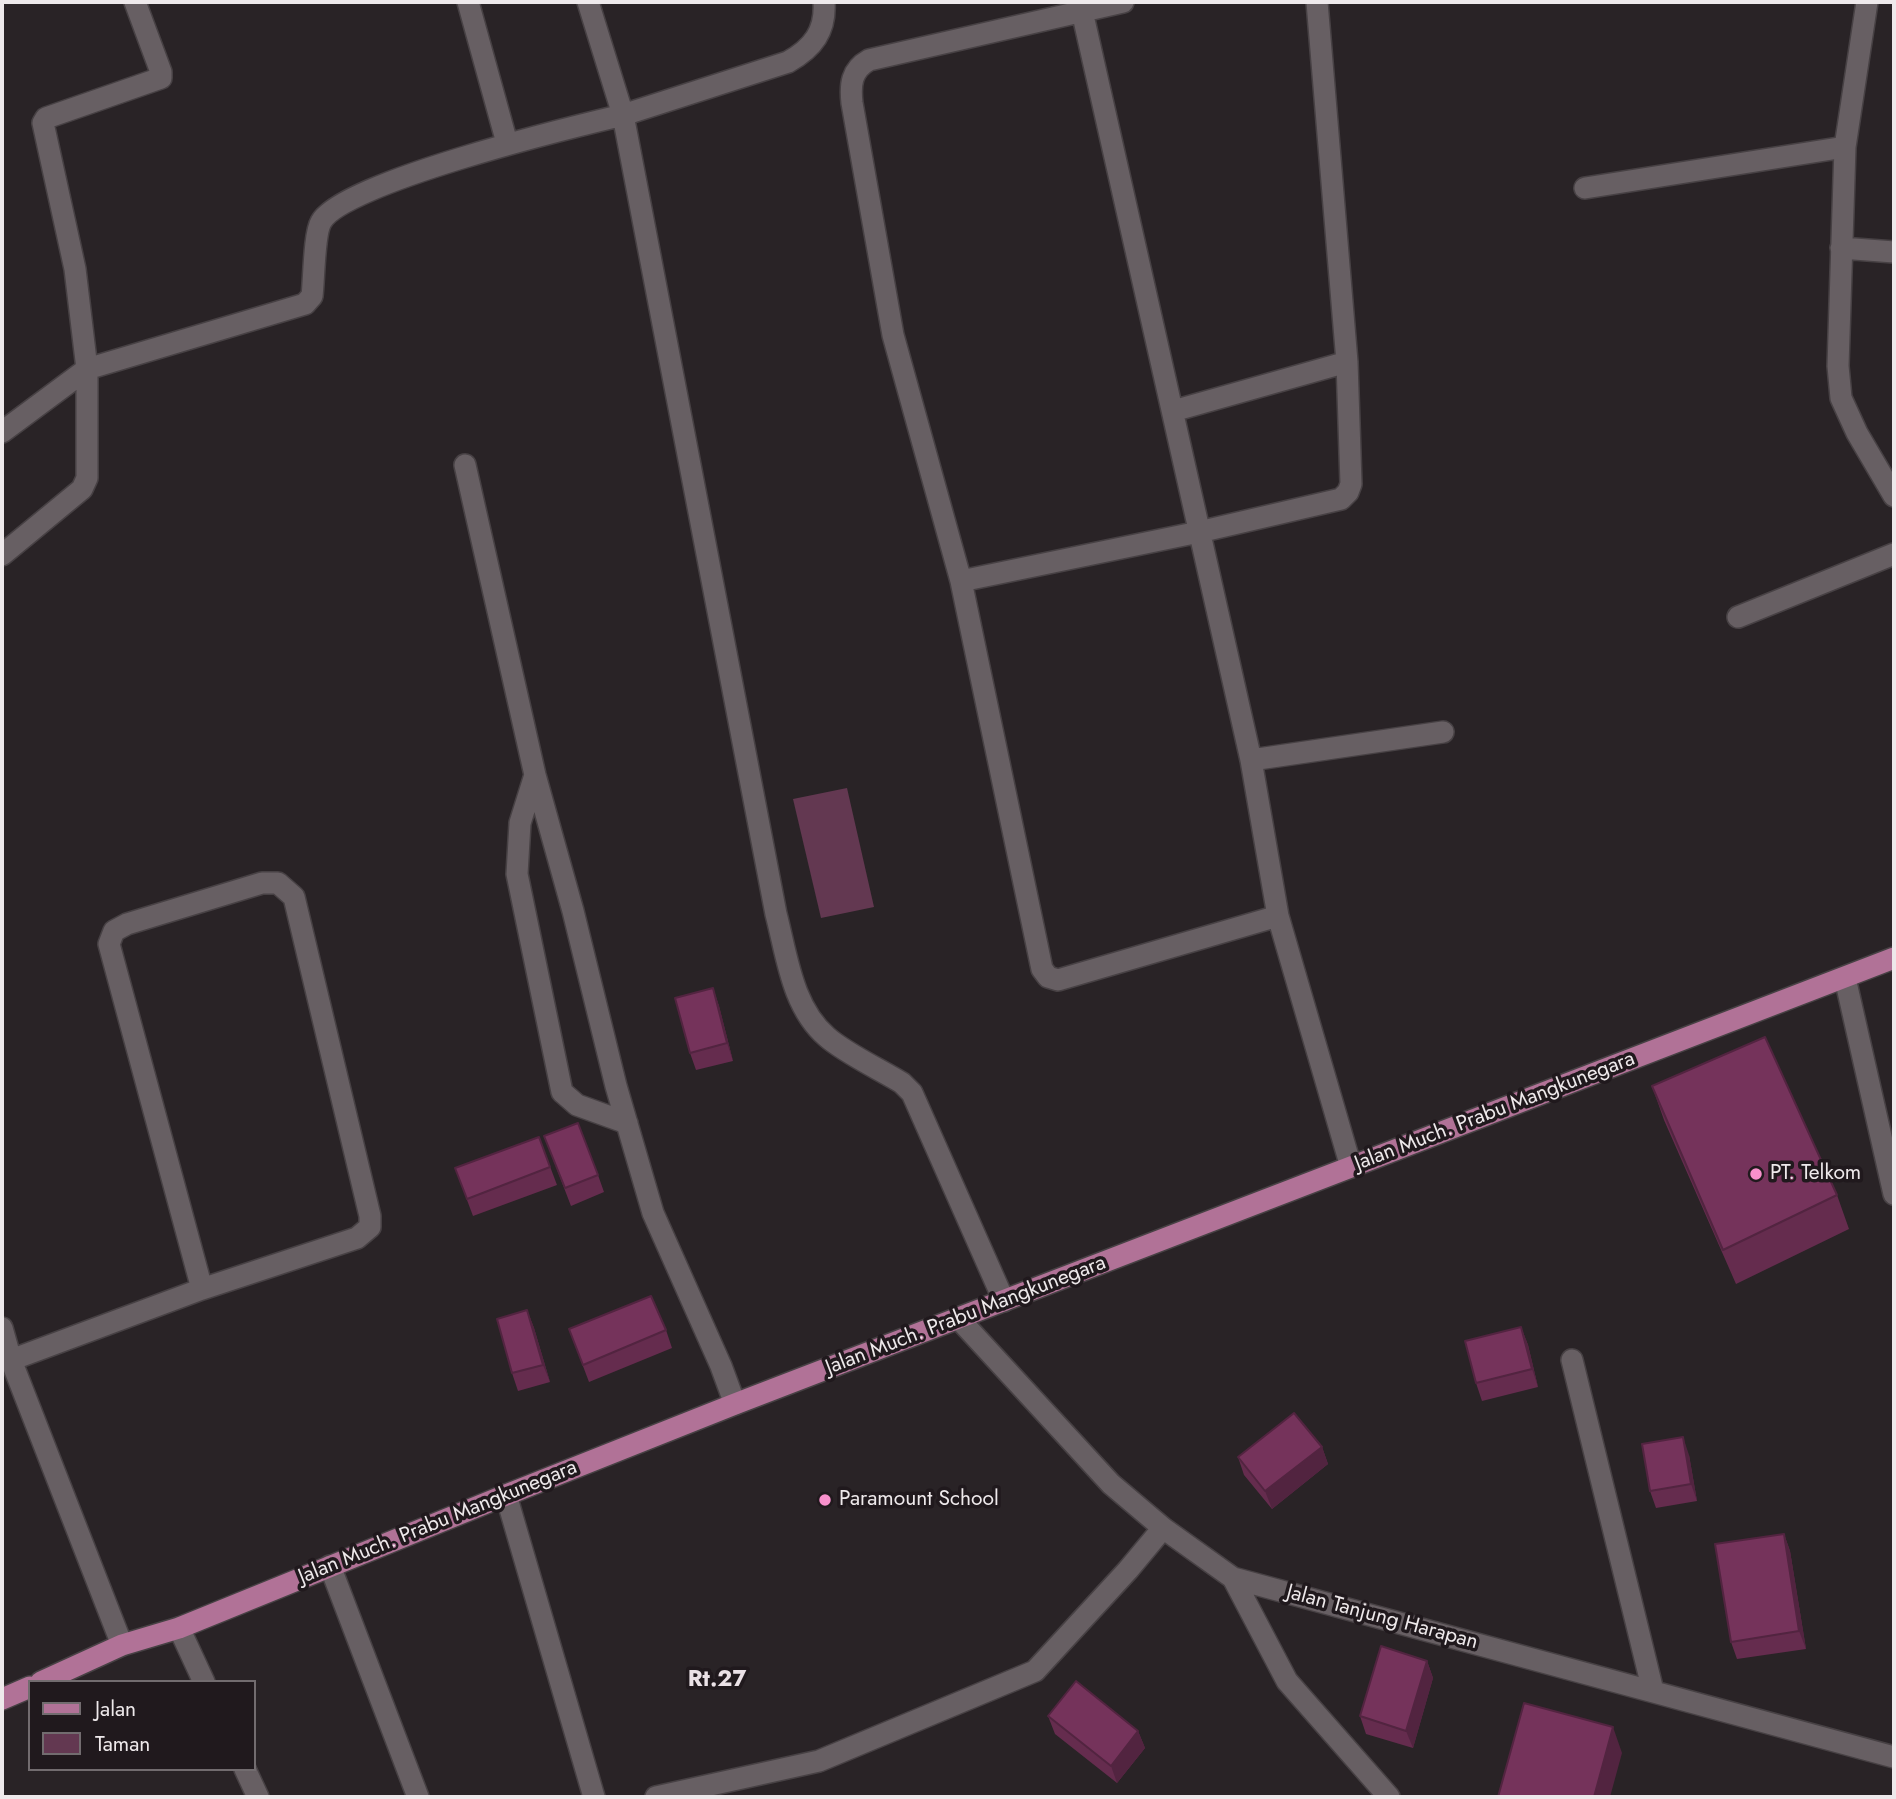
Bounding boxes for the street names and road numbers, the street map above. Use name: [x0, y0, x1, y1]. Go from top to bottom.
street label: Jalan Much. Prabu Mangkunegara: [1351, 1047, 1639, 1177]
street label: Jalan Much. Prabu Mangkunegara: [822, 1251, 1110, 1381]
street label: Jalan Much. Prabu Mangkunegara: [295, 1455, 581, 1591]
street label: Jalan Tanjung Harapan: [1283, 1580, 1481, 1656]

